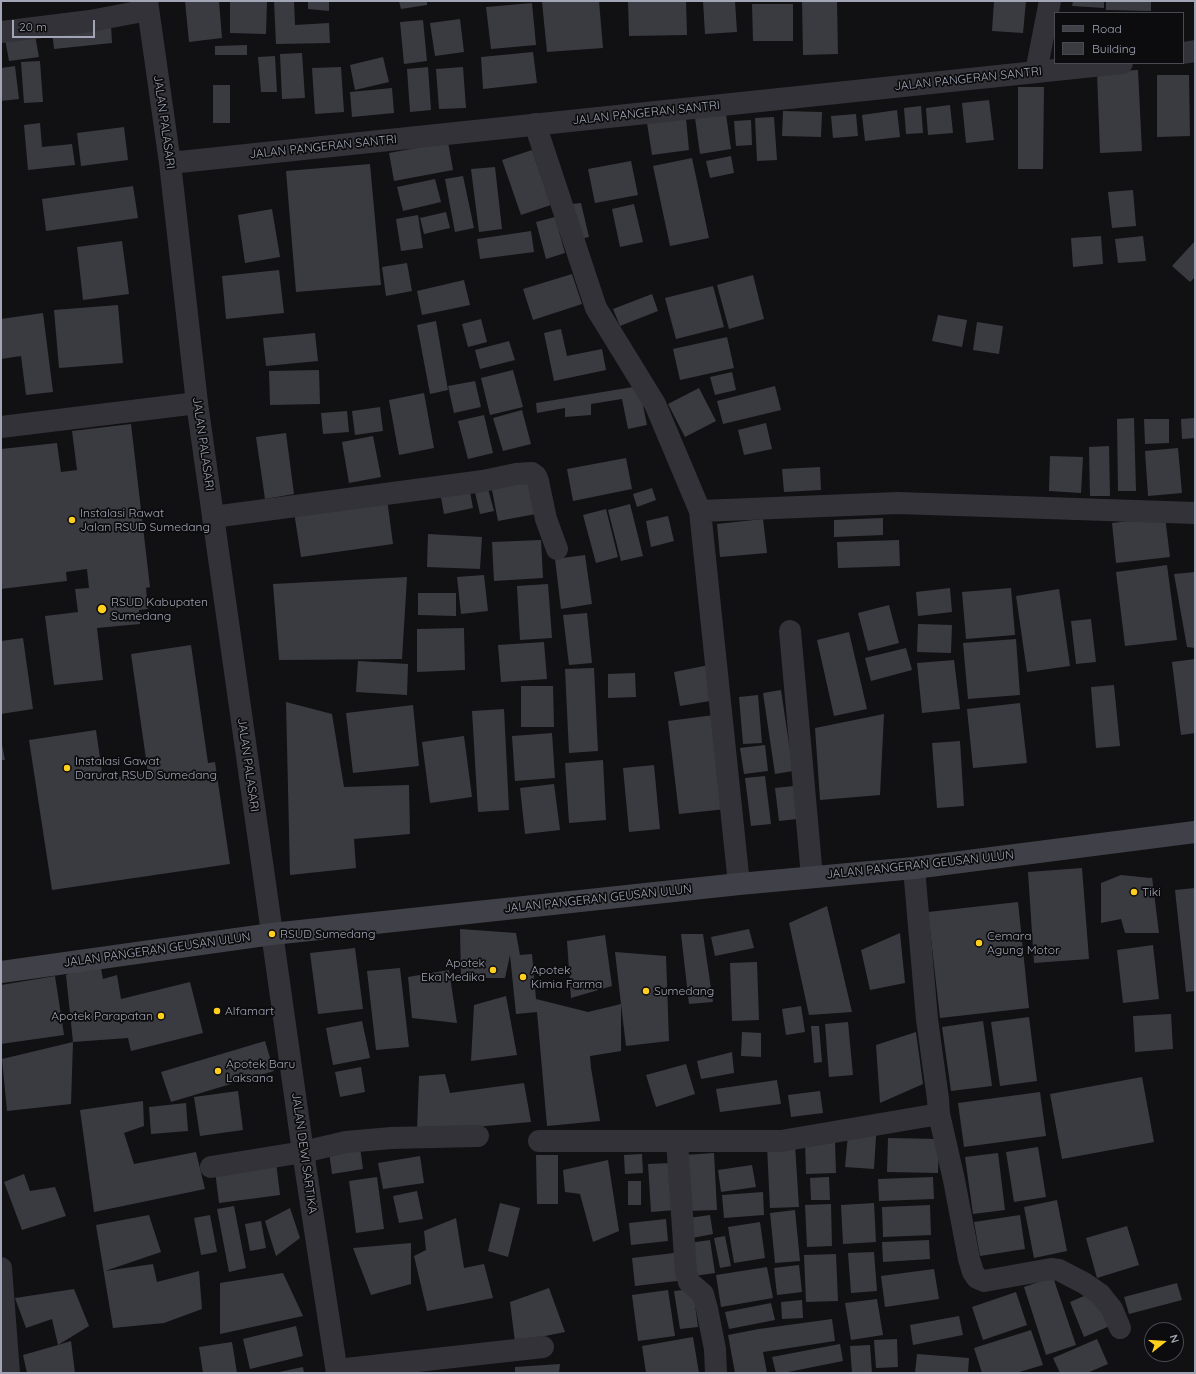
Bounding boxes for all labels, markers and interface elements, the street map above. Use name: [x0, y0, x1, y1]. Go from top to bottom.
scale bar: [14, 12, 97, 38]
legend: [1054, 12, 1184, 64]
text: 20 m: [19, 19, 47, 34]
text: Road: [1092, 21, 1122, 36]
text: Building: [1092, 41, 1136, 56]
street label: JALAN PANGERAN SANTRI: [894, 64, 1042, 94]
street label: JALAN PALASARI: [150, 74, 178, 170]
street label: JALAN PANGERAN SANTRI: [572, 98, 720, 128]
street label: JALAN PANGERAN SANTRI: [249, 132, 397, 162]
street label: JALAN PALASARI: [189, 396, 217, 492]
place label: Instalasi Rawat Jalan RSUD Sumedang: [80, 506, 210, 534]
marker: Instalasi Rawat Jalan RSUD Sumedang: [67, 515, 77, 525]
place label: RSUD Kabupaten Sumedang: [111, 595, 208, 623]
marker: RSUD Kabupaten Sumedang: [96, 603, 108, 615]
street label: JALAN PALASARI: [234, 717, 262, 813]
place label: Instalasi Gawat Darurat RSUD Sumedang: [75, 754, 217, 782]
marker: Instalasi Gawat Darurat RSUD Sumedang: [62, 763, 72, 773]
street label: JALAN PANGERAN GEUSAN ULUN: [825, 848, 1015, 882]
street label: JALAN PANGERAN GEUSAN ULUN: [503, 882, 693, 916]
place label: Tiki: [1142, 885, 1161, 899]
marker: Tiki: [1129, 887, 1139, 897]
place label: RSUD Sumedang: [280, 927, 376, 941]
marker: RSUD Sumedang: [267, 929, 277, 939]
place label: Cemara Agung Motor: [987, 929, 1060, 957]
street label: JALAN PANGERAN GEUSAN ULUN: [62, 930, 252, 970]
marker: Cemara Agung Motor: [974, 938, 984, 948]
place label: Apotek Eka Medika: [421, 956, 485, 984]
place label: Apotek Kimia Farma: [531, 963, 602, 991]
marker: Apotek Eka Medika: [488, 965, 498, 975]
marker: Apotek Kimia Farma: [518, 972, 528, 982]
place label: Sumedang: [654, 984, 714, 998]
marker: Sumedang: [641, 986, 651, 996]
place label: Alfamart: [225, 1004, 274, 1018]
marker: Alfamart: [212, 1006, 222, 1016]
place label: Apotek Parapatan: [51, 1009, 153, 1023]
marker: Apotek Parapatan: [156, 1011, 166, 1021]
place label: Apotek Baru Laksana: [226, 1057, 295, 1085]
marker: Apotek Baru Laksana: [213, 1066, 223, 1076]
street label: JALAN DEWI SARTIKA: [288, 1091, 320, 1215]
north arrow: [1144, 1322, 1184, 1362]
text: N: [1167, 1333, 1182, 1345]

